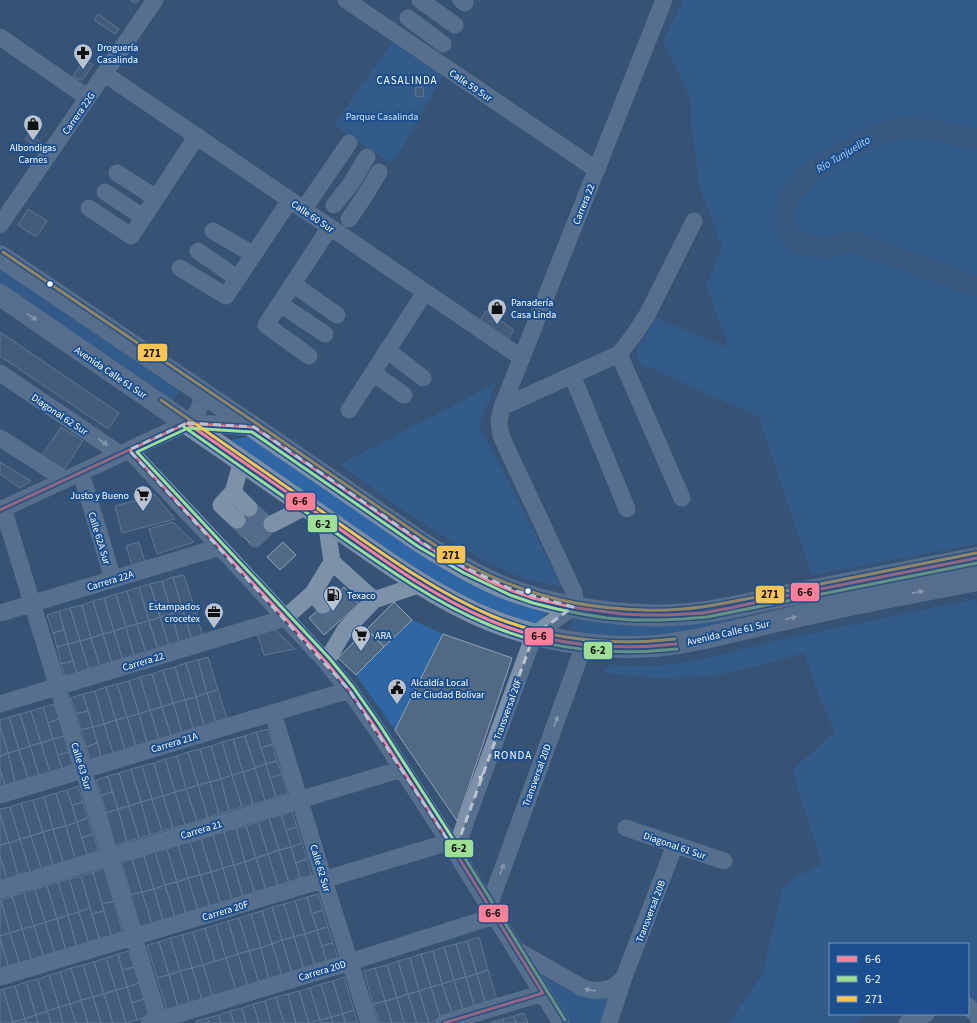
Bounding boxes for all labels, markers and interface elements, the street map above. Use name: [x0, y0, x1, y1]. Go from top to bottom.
place label: Droguería Casalinda: [97, 41, 138, 67]
pharmacy icon: Droguería Casalinda: [72, 42, 94, 70]
street label: Calle 59 Sur: [446, 66, 495, 106]
district label: CASALINDA: [376, 73, 438, 88]
street label: Carrera 22G: [59, 90, 99, 138]
park label: Parque Casalinda: [346, 110, 418, 124]
shop icon: Albondigas Carnes: [22, 113, 44, 141]
water label: Río Tunjuelito: [813, 132, 873, 176]
place label: Albondigas Carnes: [10, 141, 56, 167]
street label: Carrera 22: [569, 182, 598, 227]
street label: Calle 60 Sur: [288, 197, 337, 237]
unlabelled marker: [45, 279, 55, 289]
place label: Panadería Casa Linda: [511, 296, 556, 322]
shop icon: Panadería Casa Linda: [486, 297, 508, 325]
one-way arrow: [27, 313, 37, 321]
street label: Avenida Calle 61 Sur: [72, 343, 150, 403]
line badge: 271: [137, 343, 168, 362]
text: 271: [143, 346, 161, 361]
street label: Diagonal 62 Sur: [28, 391, 91, 439]
one-way arrow: [97, 438, 108, 446]
supermarket icon: Justo y Bueno: [132, 484, 154, 512]
place label: Justo y Bueno: [70, 489, 129, 503]
line badge: 6-6: [285, 492, 316, 511]
text: 6-6: [292, 494, 308, 509]
street label: Calle 62A Sur: [84, 510, 114, 567]
line badge: 6-2: [307, 514, 338, 533]
text: 6-2: [315, 517, 331, 532]
line badge: 271: [436, 545, 466, 564]
text: 271: [442, 548, 460, 563]
street label: Carrera 22A: [85, 567, 136, 595]
line badge: 6-6: [790, 582, 820, 602]
fuel station icon: Texaco: [322, 584, 344, 612]
line badge: 271: [755, 585, 785, 604]
text: 6-6: [797, 585, 813, 600]
unlabelled marker: [523, 586, 533, 596]
text: 271: [761, 587, 779, 602]
place label: Texaco: [347, 589, 376, 603]
one-way arrow: [912, 589, 924, 595]
place label: Estampados crocetex: [149, 600, 201, 626]
office icon: Estampados crocetex: [203, 601, 225, 629]
one-way arrow: [785, 615, 797, 621]
street label: Avenida Calle 61 Sur: [685, 617, 771, 649]
supermarket icon: ARA: [350, 624, 372, 652]
line badge: 6-6: [524, 627, 554, 646]
place label: ARA: [375, 629, 392, 643]
text: 6-6: [531, 629, 547, 644]
line badge: 6-2: [583, 641, 613, 660]
text: 6-2: [590, 643, 606, 658]
street label: Carrera 22: [121, 649, 166, 675]
place label: Alcaldía Local de Ciudad Bolivar: [411, 676, 485, 702]
public building icon: Alcaldía Local de Ciudad Bolivar: [386, 677, 408, 705]
street label: Transversal 20F: [490, 677, 526, 742]
one-way arrow: [554, 714, 560, 726]
street label: Carrera 21A: [149, 729, 200, 757]
street label: Calle 63 Sur: [67, 741, 95, 792]
street label: Transversal 20D: [519, 742, 555, 809]
district label: RONDA: [494, 748, 532, 763]
one-way arrow: [479, 771, 485, 783]
street label: Carrera 21: [179, 817, 224, 843]
street label: Diagonal 61 Sur: [642, 829, 708, 863]
line badge: 6-2: [444, 839, 474, 858]
text: 6-2: [451, 841, 467, 856]
street label: Calle 62 Sur: [306, 843, 334, 894]
one-way arrow: [499, 863, 505, 875]
street label: Transversal 20B: [633, 878, 669, 944]
street label: Carrera 20F: [200, 897, 250, 925]
line badge: 6-6: [478, 904, 509, 923]
text: 6-6: [485, 906, 501, 921]
legend: [829, 943, 969, 1015]
text: 6-6: [865, 951, 881, 968]
street label: Carrera 20D: [297, 957, 348, 985]
text: 6-2: [865, 971, 881, 988]
one-way arrow: [584, 987, 596, 993]
text: 271: [865, 991, 883, 1008]

